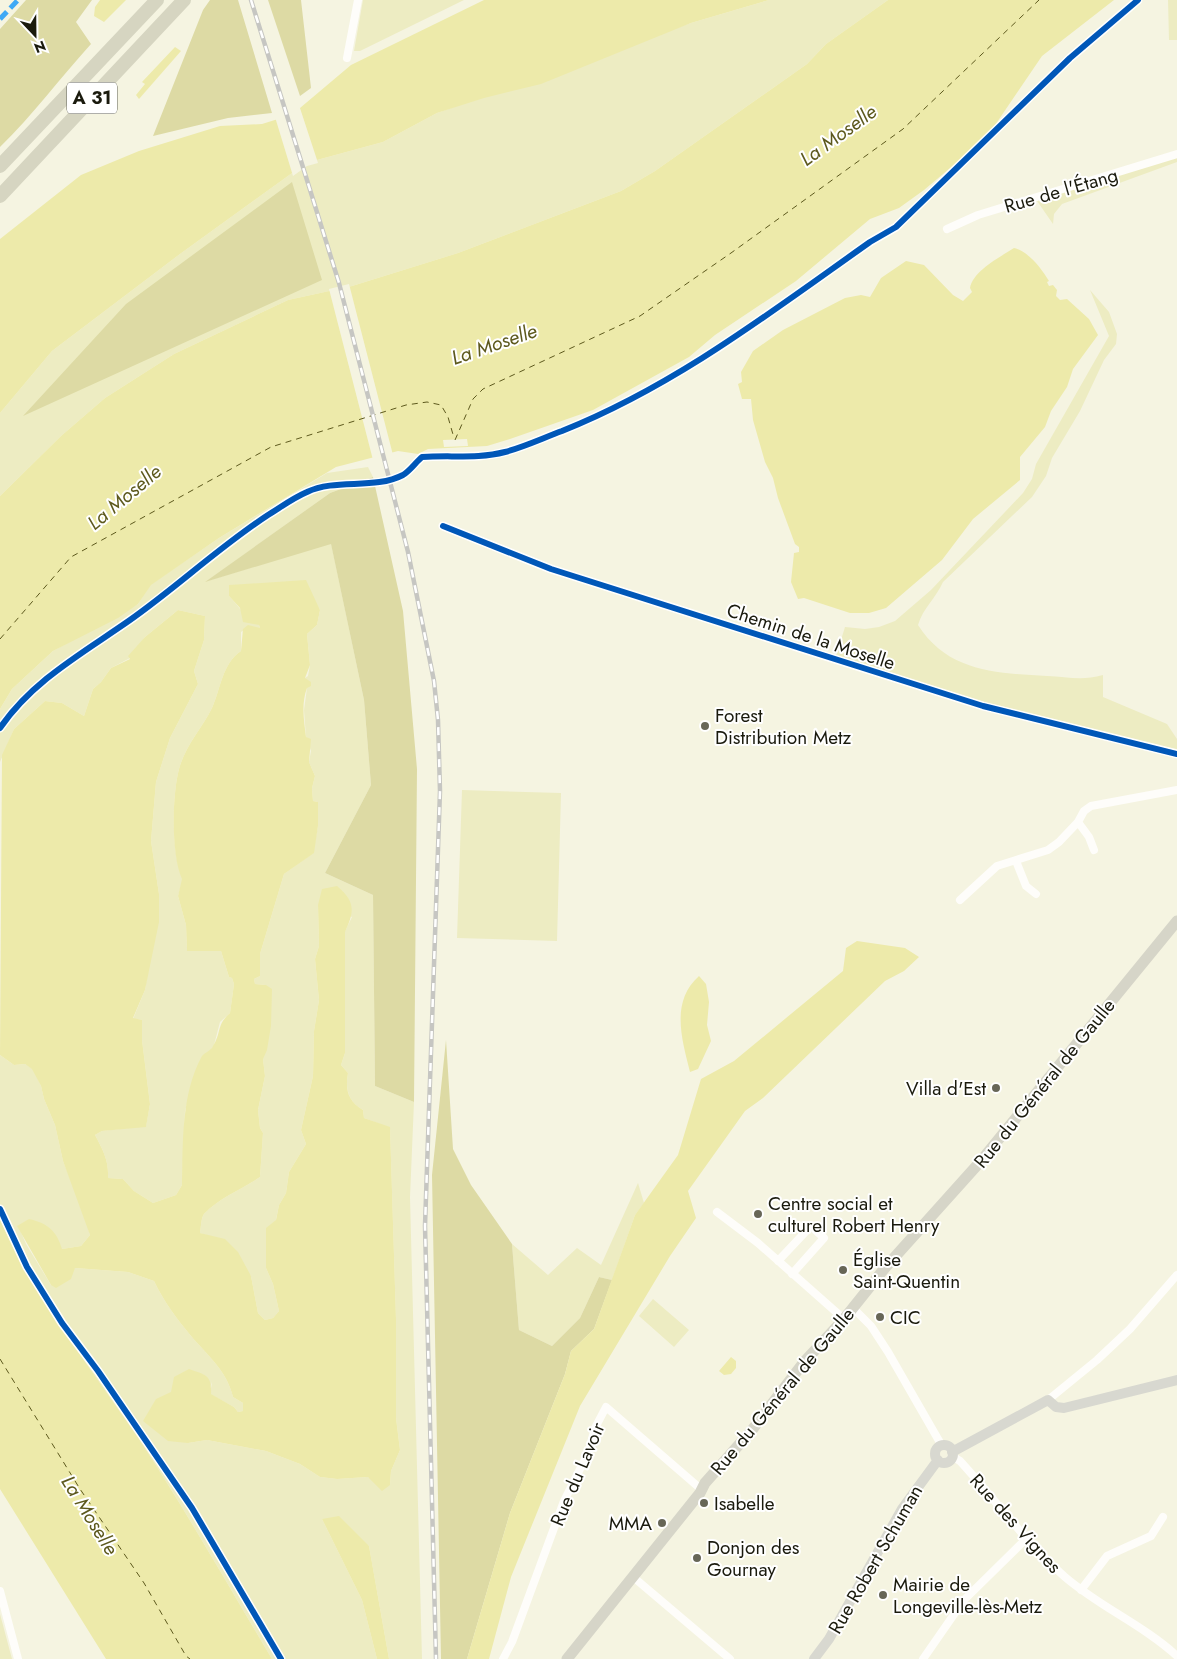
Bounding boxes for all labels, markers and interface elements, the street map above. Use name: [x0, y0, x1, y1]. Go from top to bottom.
north arrow: [10, 10, 60, 60]
text: N: [31, 36, 49, 58]
road number: A 31: [67, 82, 117, 114]
water label: La Moselle: [794, 98, 883, 173]
street label: Rue de l'Étang: [1001, 161, 1121, 220]
water label: La Moselle: [447, 316, 541, 373]
water label: La Moselle: [81, 458, 168, 537]
street label: Chemin de la Moselle: [723, 597, 899, 676]
place label: Forest Distribution Metz: [715, 702, 852, 751]
marker: Forest Distribution Metz: [699, 720, 711, 732]
street label: Rue du Général de Gaulle: [967, 993, 1121, 1174]
place label: Villa d'Est: [906, 1075, 986, 1102]
marker: Villa d'Est: [990, 1082, 1002, 1094]
place label: Centre social et culturel Robert Henry: [768, 1190, 940, 1239]
marker: Centre social et culturel Robert Henry: [752, 1208, 764, 1220]
place label: Église Saint-Quentin: [853, 1246, 960, 1295]
marker: Église Saint-Quentin: [837, 1264, 849, 1276]
street label: Rue du Général de Gaulle: [704, 1302, 861, 1481]
place label: CIC: [890, 1304, 921, 1331]
marker: CIC: [874, 1311, 886, 1323]
street label: Rue du Lavoir: [544, 1418, 612, 1530]
street label: Rue des Vignes: [964, 1468, 1068, 1579]
water label: La Moselle: [54, 1470, 125, 1561]
street label: Rue Robert Schuman: [822, 1480, 929, 1639]
place label: Isabelle: [714, 1490, 775, 1517]
marker: Isabelle: [698, 1497, 710, 1509]
place label: MMA: [609, 1510, 652, 1537]
marker: MMA: [656, 1517, 668, 1529]
place label: Donjon des Gournay: [707, 1534, 800, 1583]
marker: Donjon des Gournay: [691, 1552, 703, 1564]
place label: Mairie de Longeville-lès-Metz: [893, 1571, 1043, 1620]
marker: Mairie de Longeville-lès-Metz: [877, 1589, 889, 1601]

